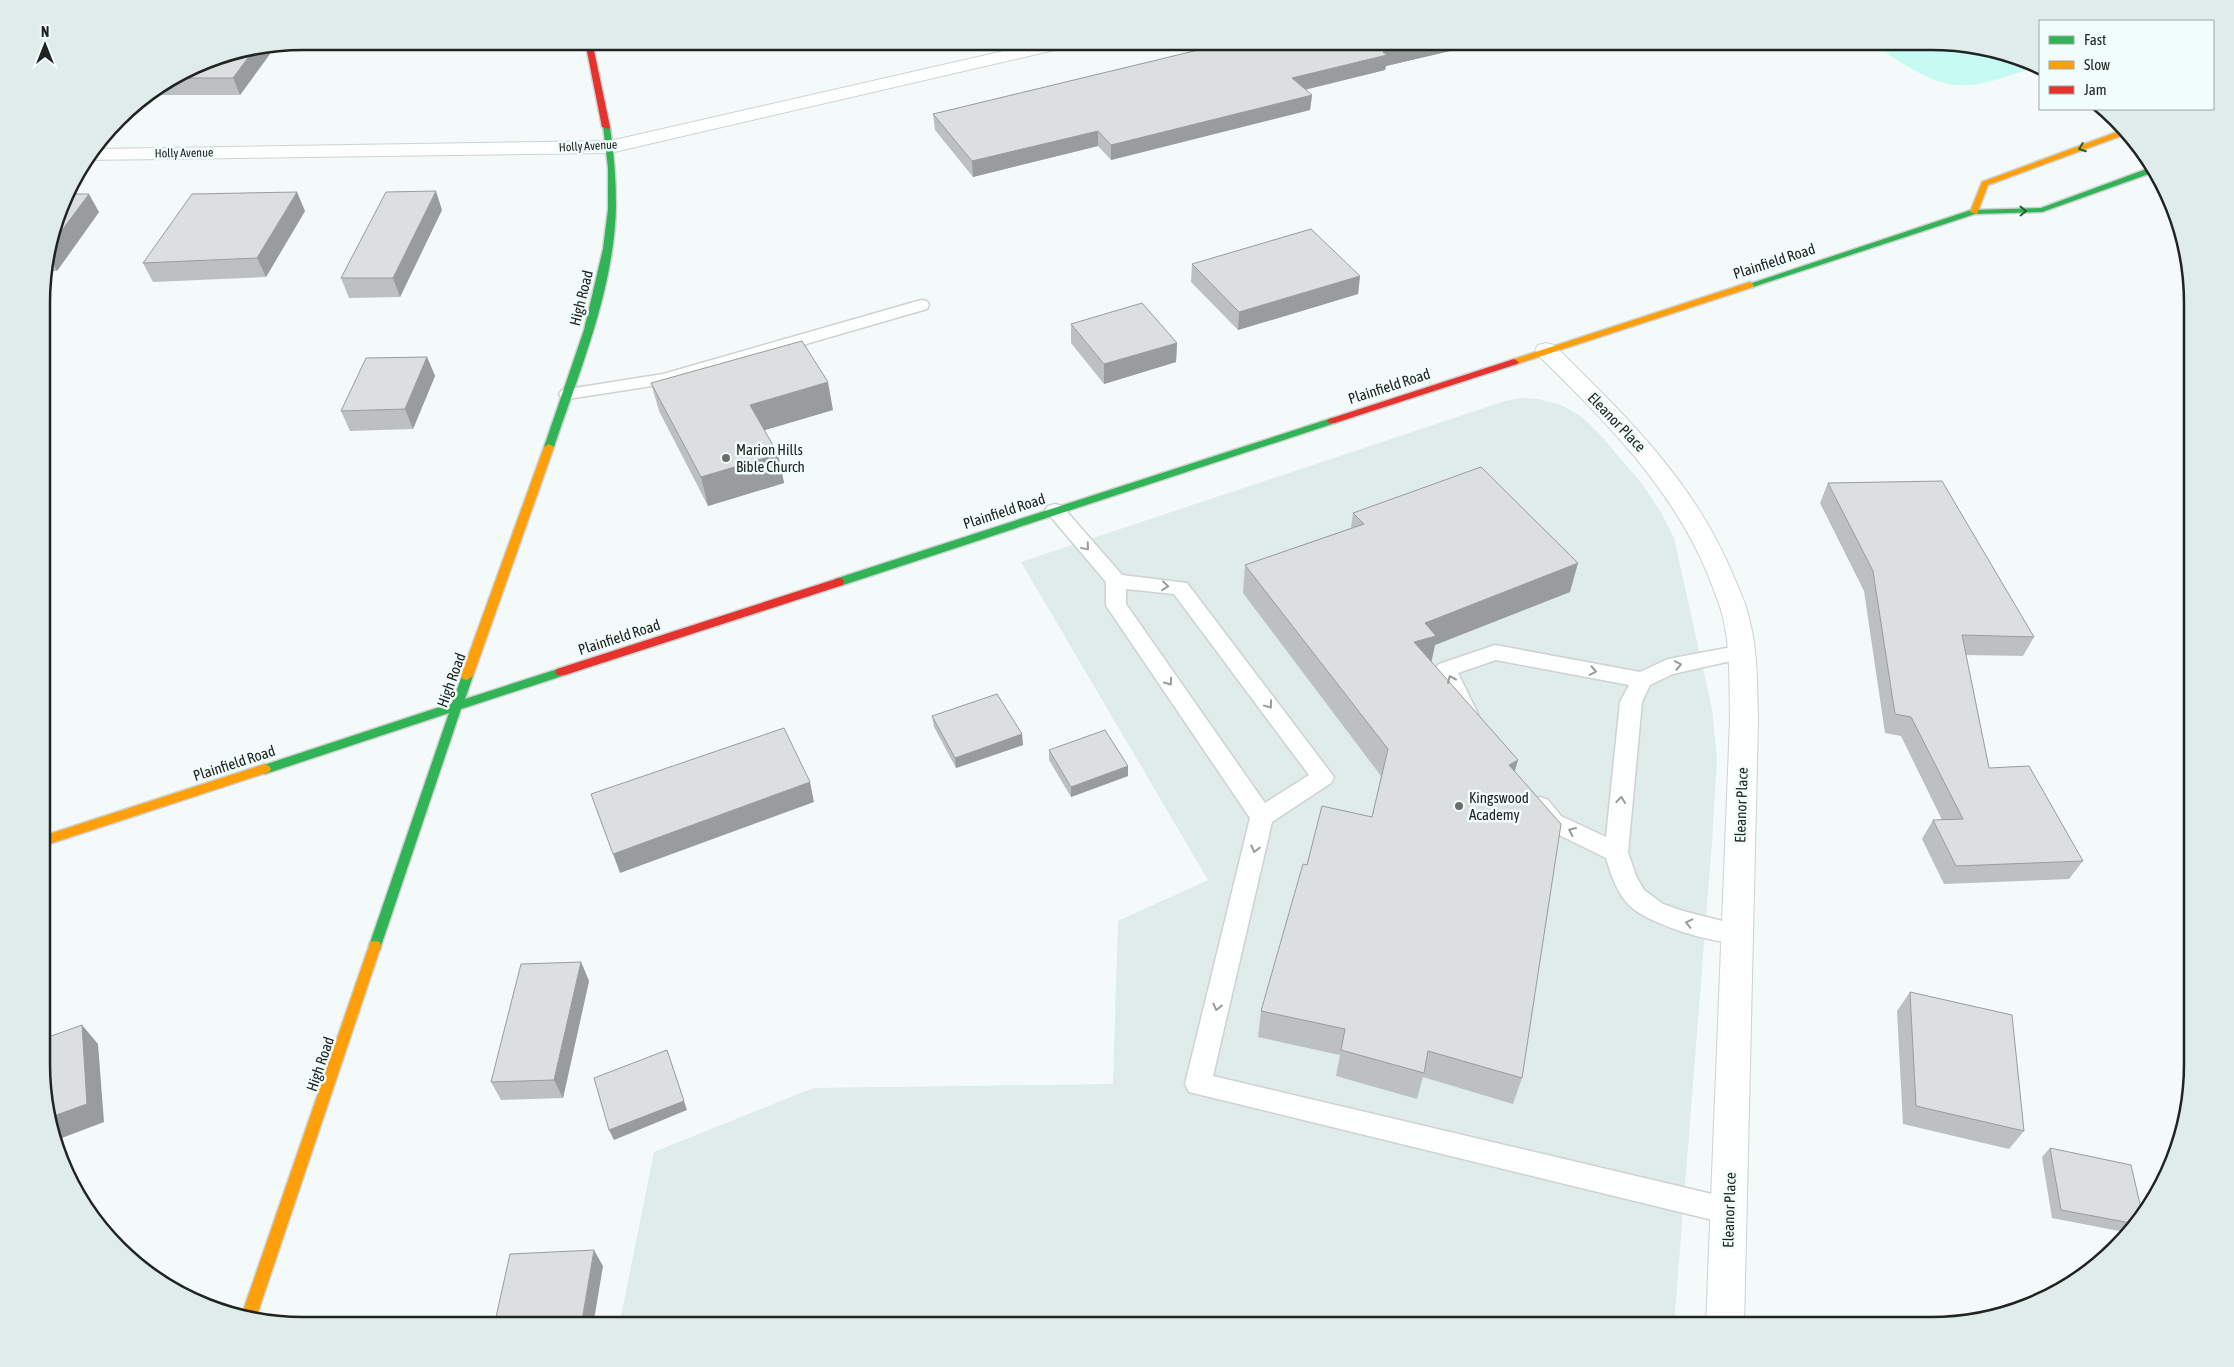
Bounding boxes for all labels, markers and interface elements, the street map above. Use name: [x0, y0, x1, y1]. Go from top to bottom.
north arrow: [20, 20, 70, 70]
legend: [2039, 20, 2214, 110]
text: N: [41, 24, 49, 40]
text: Fast: [2084, 31, 2106, 48]
text: Slow: [2084, 56, 2110, 73]
text: Jam: [2084, 81, 2107, 98]
street label: Holly Avenue: [558, 137, 618, 155]
one-way arrow: [2079, 142, 2087, 152]
street label: Holly Avenue: [155, 145, 213, 161]
one-way arrow: [2020, 206, 2027, 216]
street label: Plainfield Road: [1731, 240, 1817, 282]
street label: High Road: [566, 268, 596, 328]
street label: Plainfield Road: [1346, 365, 1432, 407]
street label: Eleanor Place: [1585, 389, 1649, 455]
place label: Marion Hills Bible Church: [736, 441, 805, 475]
marker: Marion Hills Bible Church: [720, 452, 732, 464]
street label: Plainfield Road: [961, 490, 1047, 532]
one-way arrow: [1081, 541, 1089, 550]
one-way arrow: [1161, 580, 1169, 591]
street label: Plainfield Road: [576, 616, 662, 658]
street label: High Road: [433, 651, 469, 709]
one-way arrow: [1674, 660, 1683, 670]
one-way arrow: [1588, 665, 1597, 676]
one-way arrow: [1446, 675, 1457, 684]
one-way arrow: [1163, 676, 1172, 686]
one-way arrow: [1263, 699, 1271, 708]
street label: Plainfield Road: [191, 742, 277, 784]
street label: Eleanor Place: [1731, 767, 1751, 843]
place label: Kingswood Academy: [1469, 789, 1529, 823]
one-way arrow: [1615, 796, 1626, 804]
marker: Kingswood Academy: [1453, 800, 1465, 812]
one-way arrow: [1568, 826, 1577, 837]
one-way arrow: [1250, 845, 1261, 854]
one-way arrow: [1685, 918, 1694, 929]
one-way arrow: [1212, 1003, 1223, 1012]
street label: High Road: [303, 1034, 337, 1094]
street label: Eleanor Place: [1719, 1172, 1739, 1248]

